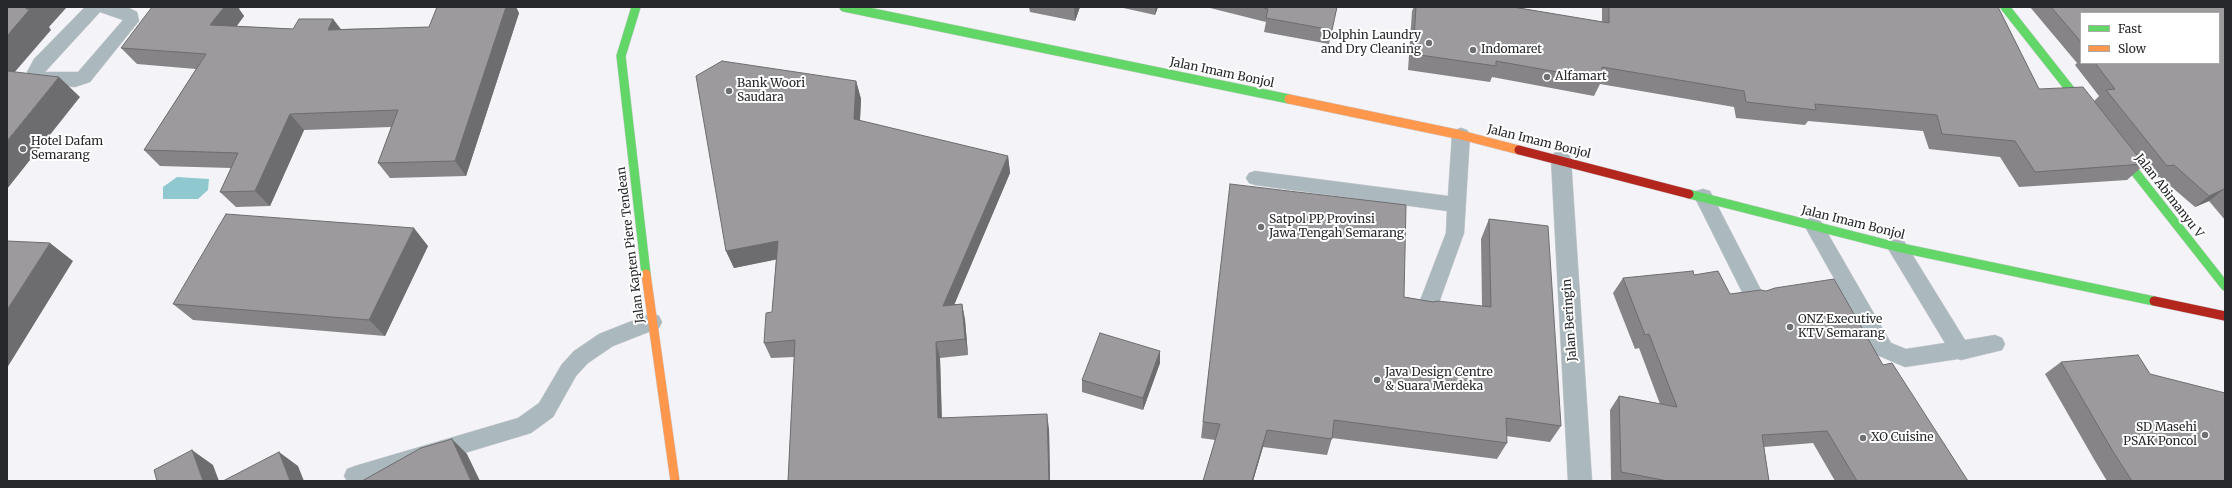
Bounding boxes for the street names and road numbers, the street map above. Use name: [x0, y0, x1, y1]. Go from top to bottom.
street label: Jalan Imam Bonjol: [1169, 55, 1275, 91]
street label: Jalan Imam Bonjol: [1486, 122, 1592, 162]
street label: Jalan Abimanyu V: [2132, 151, 2206, 241]
street label: Jalan Kapten Piere Tendean: [614, 166, 648, 324]
street label: Jalan Imam Bonjol: [1800, 203, 1906, 243]
street label: Jalan Beringin: [1560, 278, 1580, 362]

